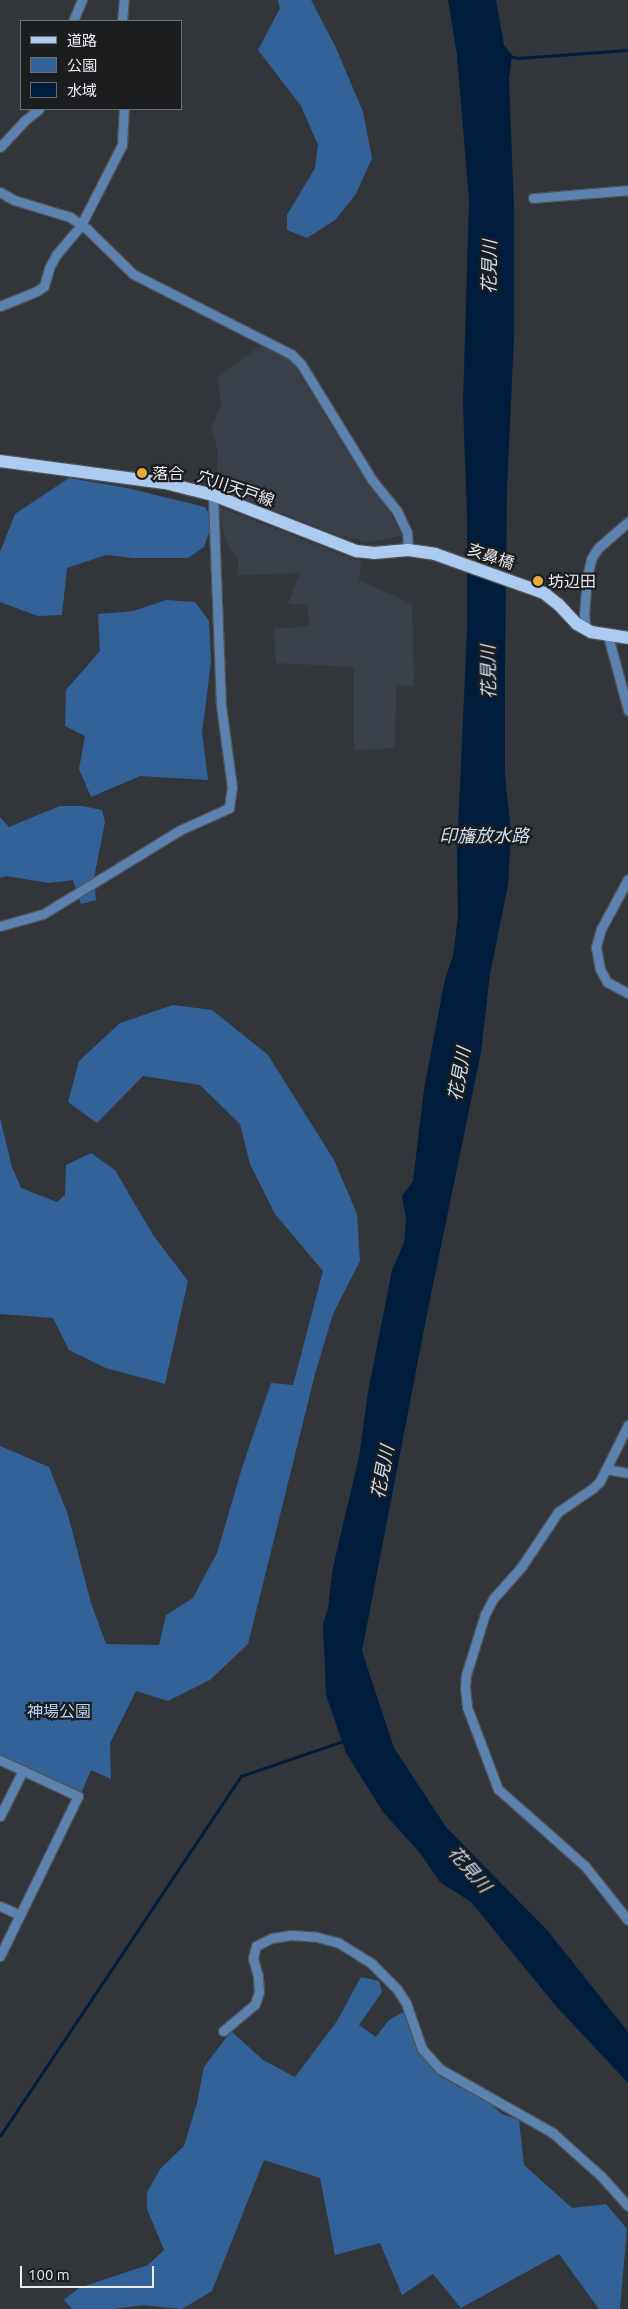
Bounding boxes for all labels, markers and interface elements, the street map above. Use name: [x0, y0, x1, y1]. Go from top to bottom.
legend: [20, 20, 182, 110]
text: 道路: [67, 32, 97, 49]
text: 公園: [67, 57, 97, 74]
text: 水域: [67, 82, 97, 99]
water label: 花見川: [478, 240, 500, 294]
place label: 落合: [152, 463, 184, 483]
street label: 穴川天戸線: [195, 466, 277, 510]
marker: 落合: [136, 467, 148, 479]
street label: 亥鼻橋: [465, 539, 517, 573]
place label: 坊辺田: [548, 571, 596, 591]
marker: 坊辺田: [532, 575, 544, 587]
water label: 花見川: [477, 645, 499, 699]
water label: 印旛放水路: [439, 824, 529, 846]
water label: 花見川: [444, 1046, 474, 1102]
water label: 花見川: [366, 1443, 398, 1501]
park label: 神場公園: [27, 1701, 91, 1721]
water label: 花見川: [444, 1842, 496, 1896]
scale bar: [22, 2256, 156, 2288]
text: 100 m: [28, 2266, 70, 2283]

